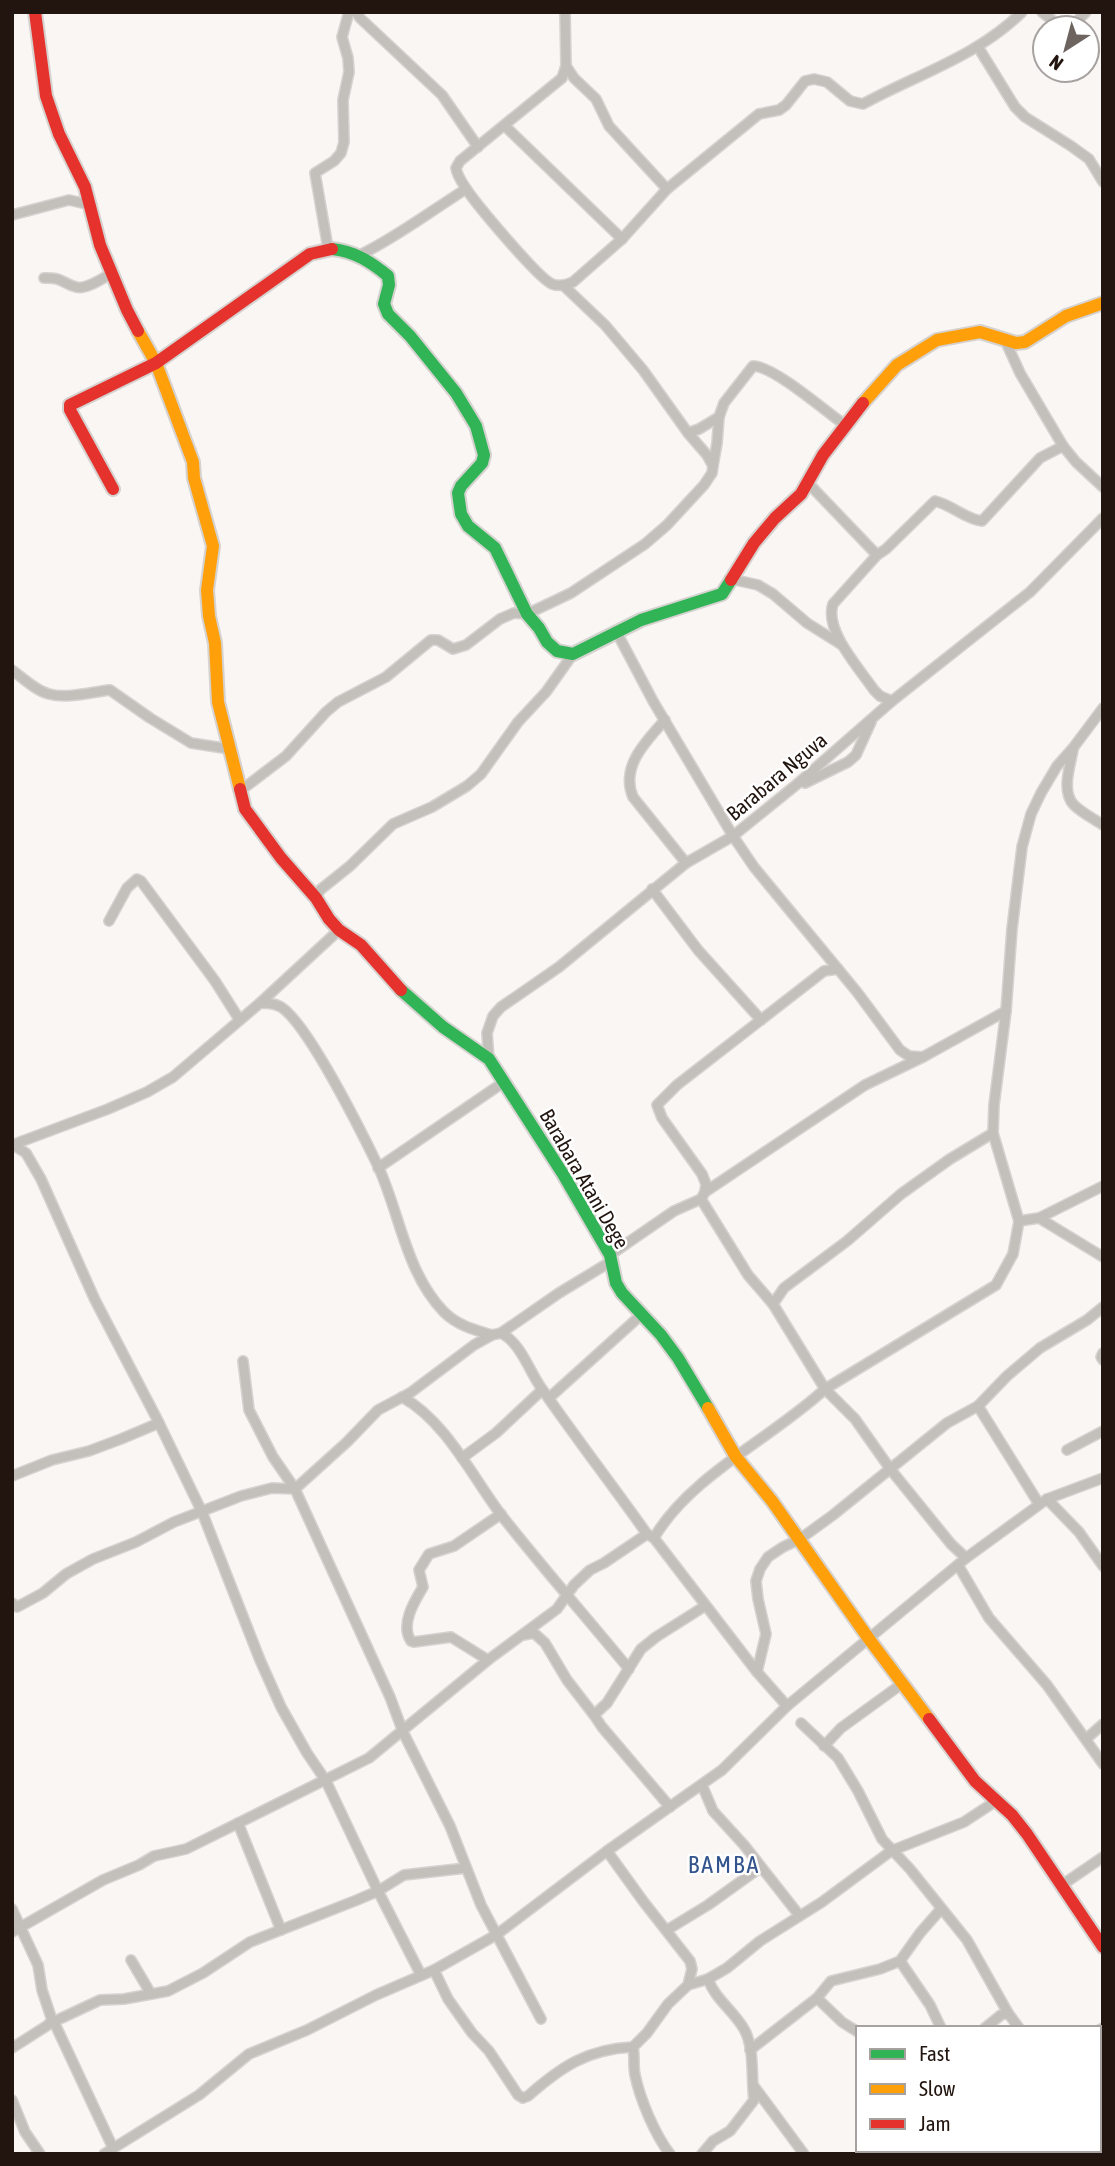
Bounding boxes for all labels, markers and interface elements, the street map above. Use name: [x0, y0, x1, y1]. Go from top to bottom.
north arrow: [1031, 14, 1101, 84]
text: N: [1045, 51, 1067, 75]
street label: Barabara Nguva: [721, 727, 831, 825]
street label: Barabara Atani Dege: [535, 1105, 634, 1252]
district label: BAMBA: [688, 1851, 760, 1878]
legend: [856, 2026, 1101, 2152]
text: Fast: [919, 2041, 950, 2065]
text: Slow: [919, 2076, 956, 2100]
text: Jam: [919, 2111, 951, 2135]

